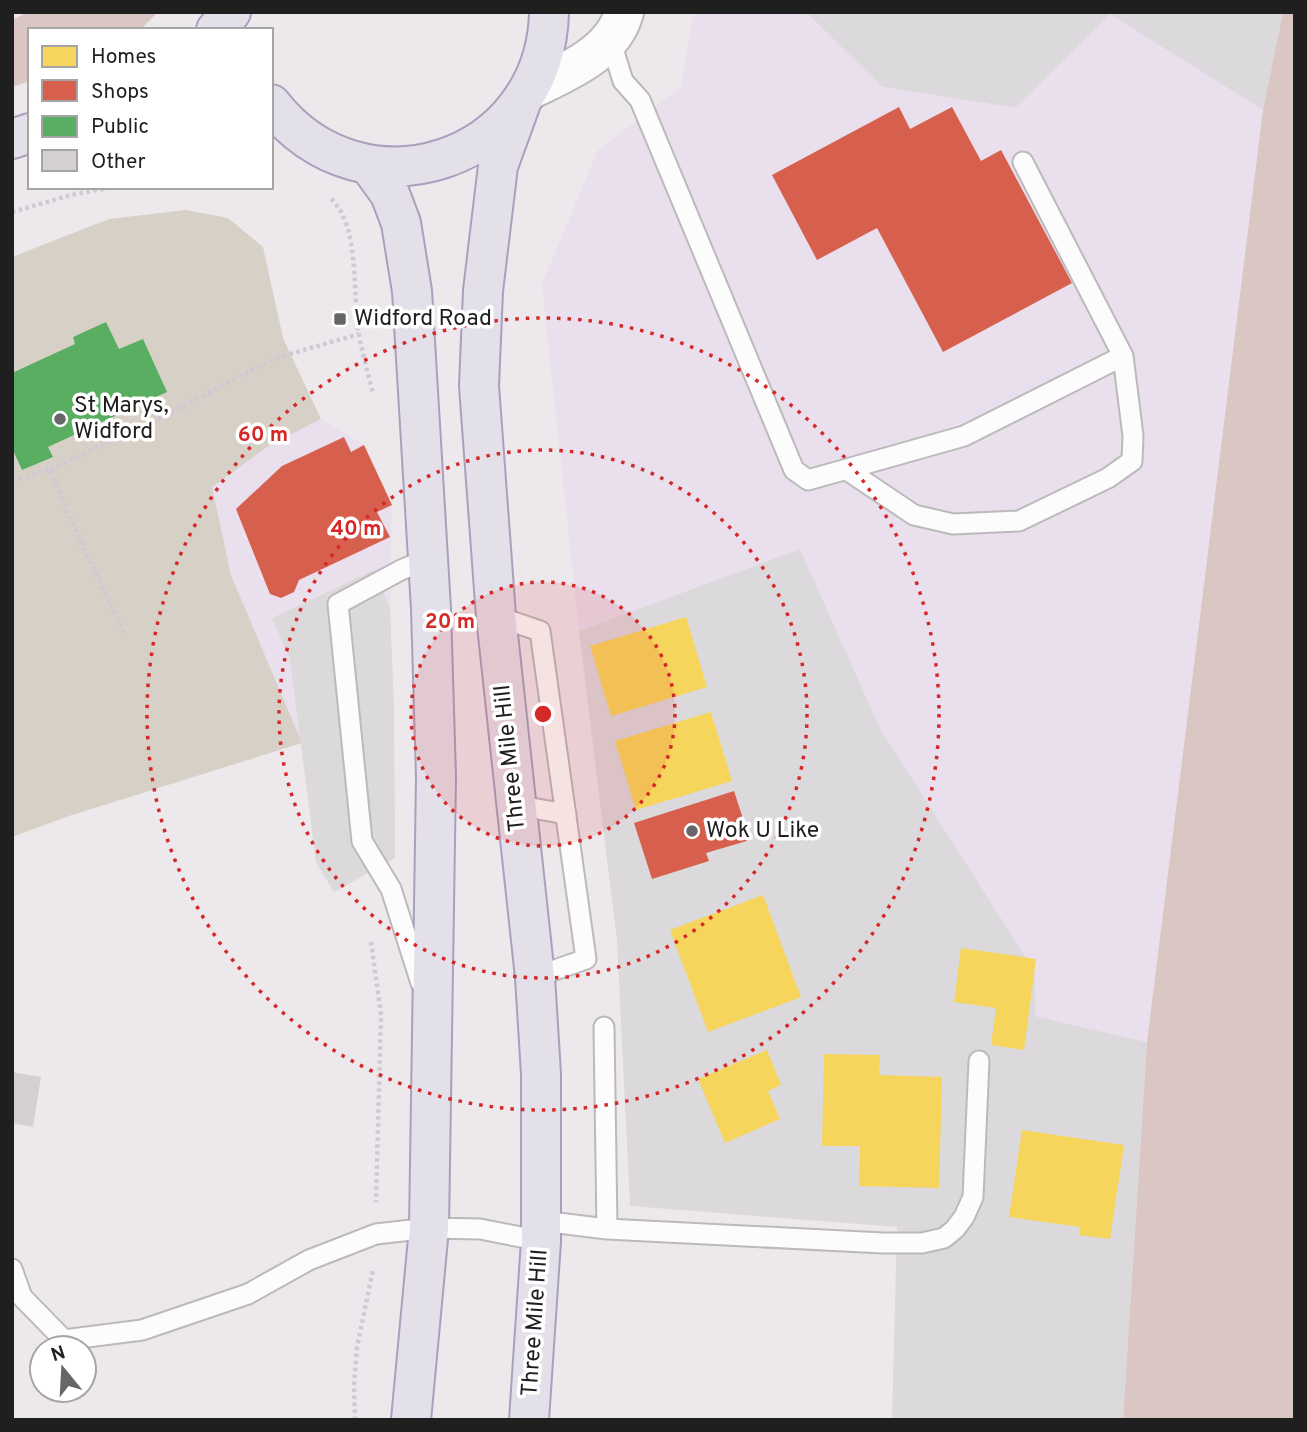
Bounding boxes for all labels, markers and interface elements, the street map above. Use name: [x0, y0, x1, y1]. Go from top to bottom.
legend: [28, 28, 273, 189]
text: Homes: [91, 44, 156, 71]
text: Shops: [91, 79, 149, 106]
text: Public: [91, 114, 149, 141]
text: Other: [91, 149, 146, 176]
place label: Widford Road: [354, 305, 492, 334]
marker: Widford Road: [332, 311, 348, 327]
place label: St Marys, Widford: [74, 392, 169, 447]
marker: St Marys, Widford: [52, 411, 68, 427]
text: 60 m: [238, 422, 288, 449]
text: 40 m: [331, 516, 381, 543]
text: 20 m: [425, 609, 475, 636]
street label: Three Mile Hill: [489, 683, 533, 833]
centre of rings: [531, 702, 555, 726]
place label: Wok U Like: [706, 817, 819, 846]
marker: Wok U Like: [684, 823, 700, 839]
street label: Three Mile Hill: [516, 1248, 556, 1398]
north arrow: [28, 1334, 98, 1404]
text: N: [48, 1341, 69, 1368]

